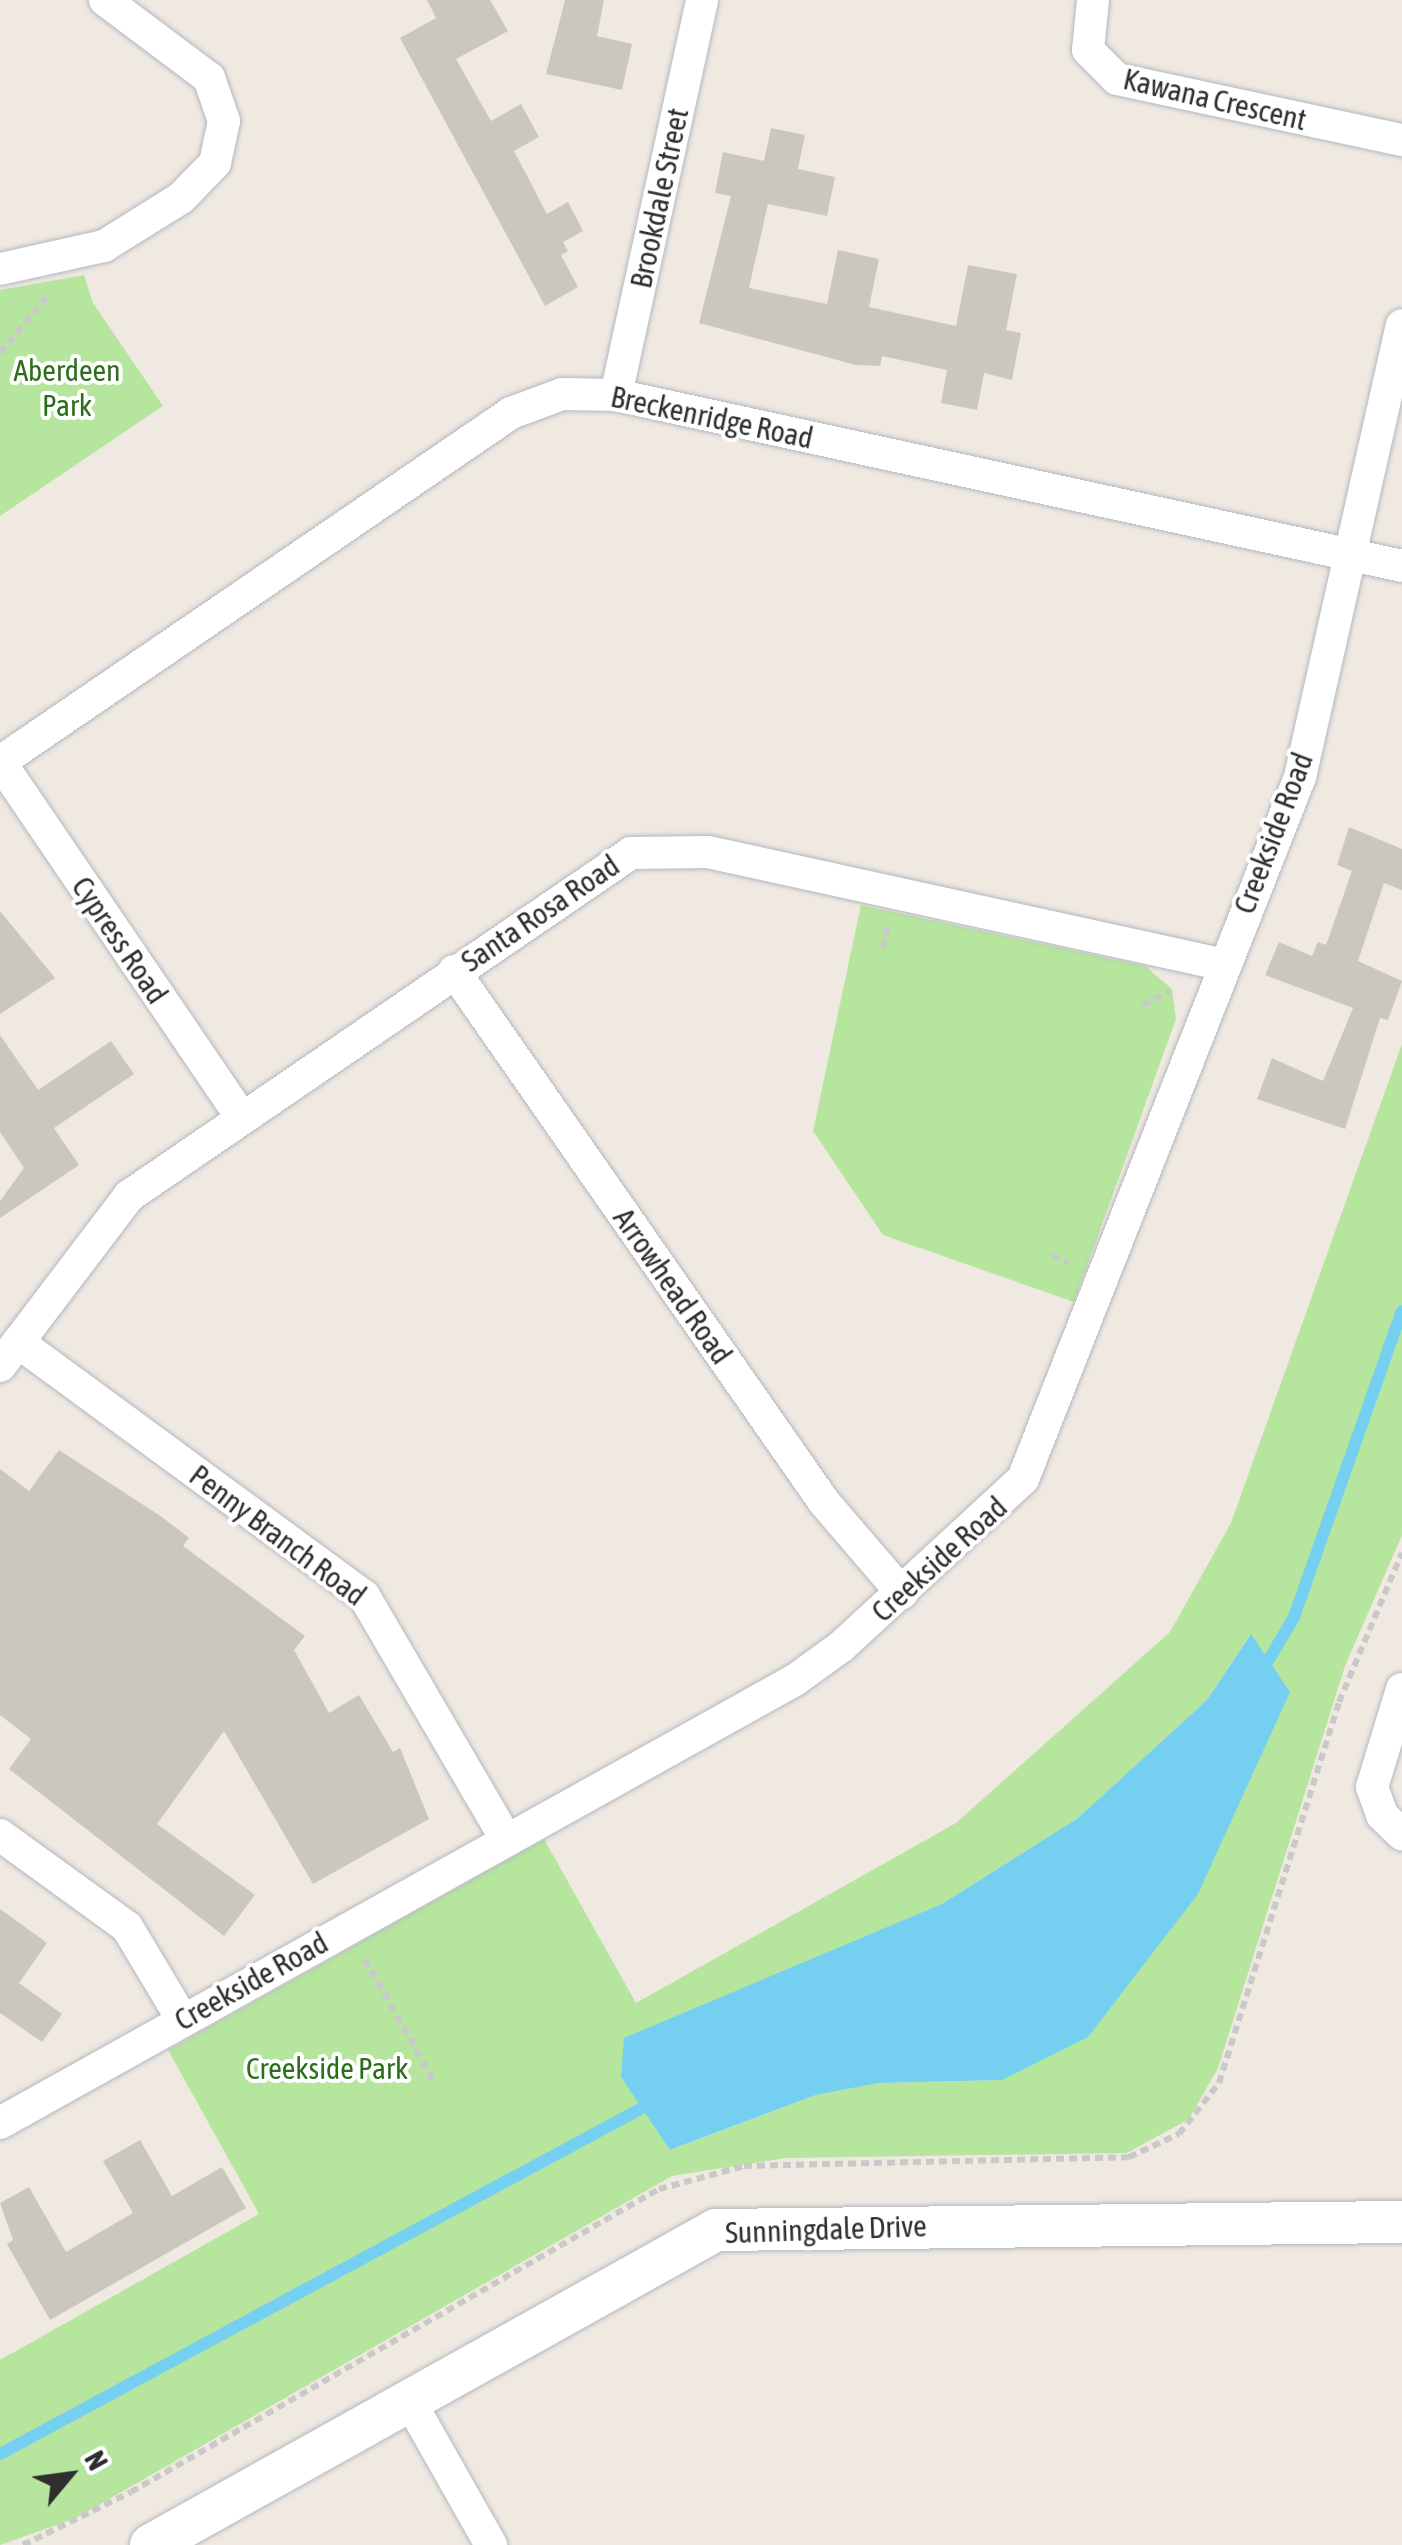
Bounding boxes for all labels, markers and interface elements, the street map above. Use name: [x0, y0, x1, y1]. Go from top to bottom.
street label: Kawana Crescent: [1120, 60, 1310, 138]
street label: Brookdale Street: [622, 105, 696, 291]
park label: Aberdeen Park: [13, 352, 121, 422]
street label: Breckenridge Road: [608, 378, 816, 456]
street label: Creekside Road: [1226, 747, 1320, 919]
street label: Santa Rosa Road: [454, 847, 626, 979]
street label: Cypress Road: [65, 870, 175, 1010]
street label: Arrowhead Road: [606, 1201, 740, 1371]
street label: Penny Branch Road: [183, 1457, 373, 1613]
street label: Creekside Road: [864, 1489, 1014, 1629]
street label: Creekside Road: [168, 1924, 334, 2038]
park label: Creekside Park: [246, 2050, 408, 2086]
street label: Sunningdale Drive: [725, 2207, 927, 2251]
north arrow: [20, 2425, 120, 2525]
text: N: [78, 2445, 114, 2475]

